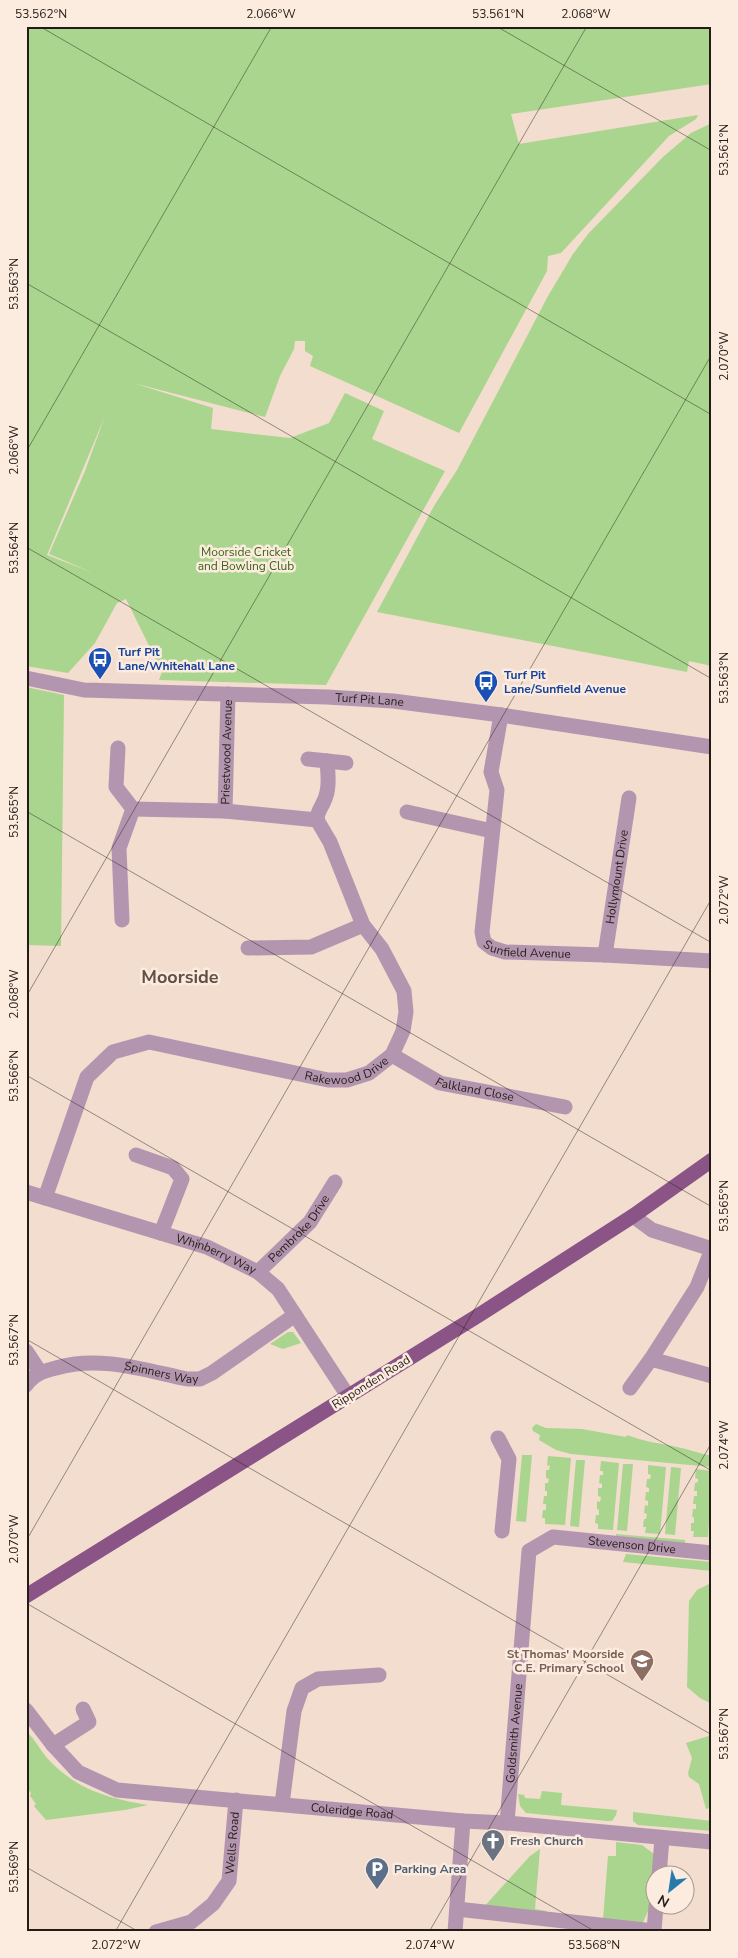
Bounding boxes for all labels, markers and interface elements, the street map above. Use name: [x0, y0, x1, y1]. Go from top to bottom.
text: 53.562°N: [15, 6, 67, 22]
text: 2.066°W: [246, 6, 296, 22]
text: 53.561°N: [472, 6, 524, 22]
text: 2.068°W: [561, 6, 611, 22]
text: 53.561°N: [716, 124, 732, 176]
text: 53.563°N: [6, 258, 22, 310]
text: 2.070°W: [716, 331, 732, 381]
text: 2.066°W: [6, 425, 22, 475]
text: 53.564°N: [6, 522, 22, 574]
park label: Moorside Cricket and Bowling Club: [198, 544, 294, 574]
place label: Turf Pit Lane/Whitehall Lane: [118, 644, 235, 674]
bus stop icon: Turf Pit Lane/Whitehall Lane: [87, 646, 113, 680]
text: 53.563°N: [716, 652, 732, 704]
place label: Turf Pit Lane/Sunfield Avenue: [504, 667, 627, 697]
bus stop icon: Turf Pit Lane/Sunfield Avenue: [473, 669, 499, 703]
street label: Turf Pit Lane: [335, 690, 405, 710]
street label: Priestwood Avenue: [217, 699, 236, 805]
text: 53.565°N: [6, 786, 22, 838]
street label: Hollymount Drive: [602, 829, 632, 925]
text: 2.072°W: [716, 875, 732, 925]
street label: Sunfield Avenue: [480, 936, 571, 962]
district label: Moorside: [141, 965, 219, 989]
text: 2.068°W: [6, 969, 22, 1019]
text: 53.566°N: [6, 1050, 22, 1102]
street label: Rakewood Drive: [303, 1053, 392, 1088]
street label: Falkland Close: [432, 1074, 515, 1105]
text: 53.565°N: [716, 1180, 732, 1232]
street label: Pembroke Drive: [265, 1192, 333, 1266]
street label: Whinberry Way: [174, 1230, 260, 1278]
text: 53.567°N: [6, 1314, 22, 1366]
street label: Ripponden Road: [329, 1352, 413, 1412]
street label: Spinners Way: [123, 1358, 199, 1387]
text: 2.074°W: [716, 1420, 732, 1470]
text: 2.070°W: [6, 1514, 22, 1564]
street label: Stevenson Drive: [587, 1533, 677, 1557]
place label: St Thomas' Moorside C.E. Primary School: [507, 1646, 624, 1676]
school or university icon: St Thomas' Moorside C.E. Primary School: [629, 1648, 655, 1682]
street label: Goldsmith Avenue: [502, 1683, 526, 1784]
text: 53.567°N: [716, 1708, 732, 1760]
street label: Coleridge Road: [310, 1799, 394, 1823]
street label: Wells Road: [222, 1811, 243, 1875]
church icon: Fresh Church: [480, 1828, 506, 1862]
place label: Fresh Church: [510, 1833, 583, 1849]
text: 53.569°N: [6, 1841, 22, 1893]
parking icon: Parking Area: [364, 1856, 390, 1890]
place label: Parking Area: [394, 1861, 466, 1877]
north arrow: [646, 1866, 696, 1916]
text: N: [654, 1890, 673, 1912]
text: 2.072°W: [91, 1937, 141, 1953]
text: 2.074°W: [405, 1937, 455, 1953]
text: 53.568°N: [568, 1937, 620, 1953]

